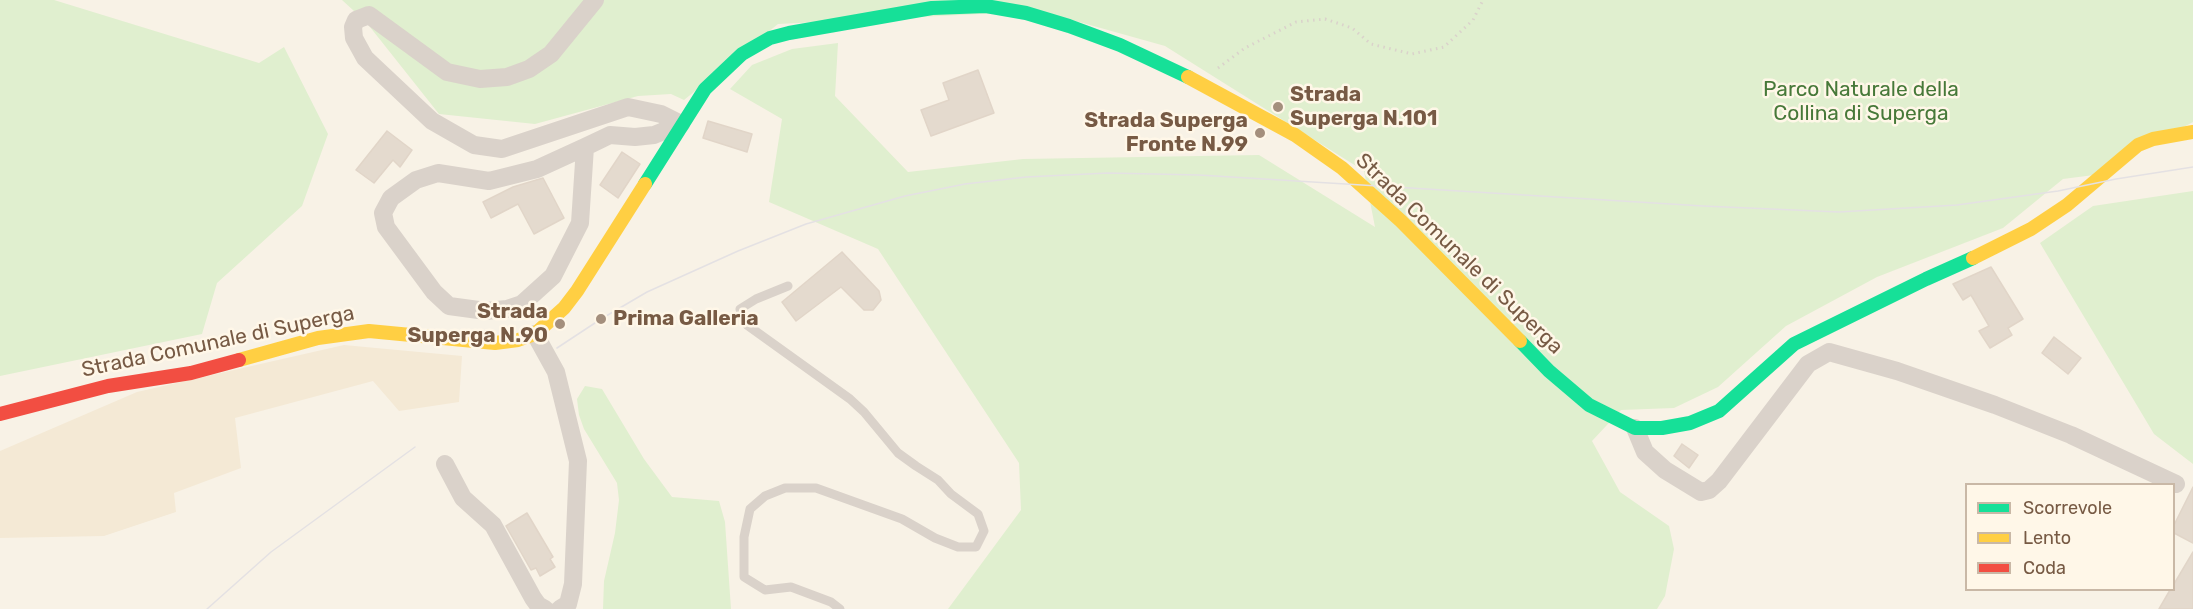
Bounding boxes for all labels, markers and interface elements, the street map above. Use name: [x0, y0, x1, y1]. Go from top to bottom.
park label: Parco Naturale della Collina di Superga: [1763, 77, 1959, 127]
place label: Strada Superga N.101: [1290, 82, 1438, 132]
marker: Strada Superga N.101: [1271, 100, 1285, 114]
place label: Strada Superga Fronte N.99: [1084, 108, 1248, 158]
marker: Strada Superga Fronte N.99: [1253, 126, 1267, 140]
street label: Strada Comunale di Superga: [1350, 148, 1568, 360]
place label: Strada Superga N.90: [407, 299, 548, 349]
street label: Strada Comunale di Superga: [79, 301, 357, 383]
place label: Prima Galleria: [613, 306, 759, 332]
marker: Prima Galleria: [594, 312, 608, 326]
marker: Strada Superga N.90: [553, 317, 567, 331]
legend: [1965, 483, 2175, 591]
text: Scorrevole: [2023, 497, 2112, 519]
text: Lento: [2023, 527, 2071, 549]
text: Coda: [2023, 557, 2066, 579]

